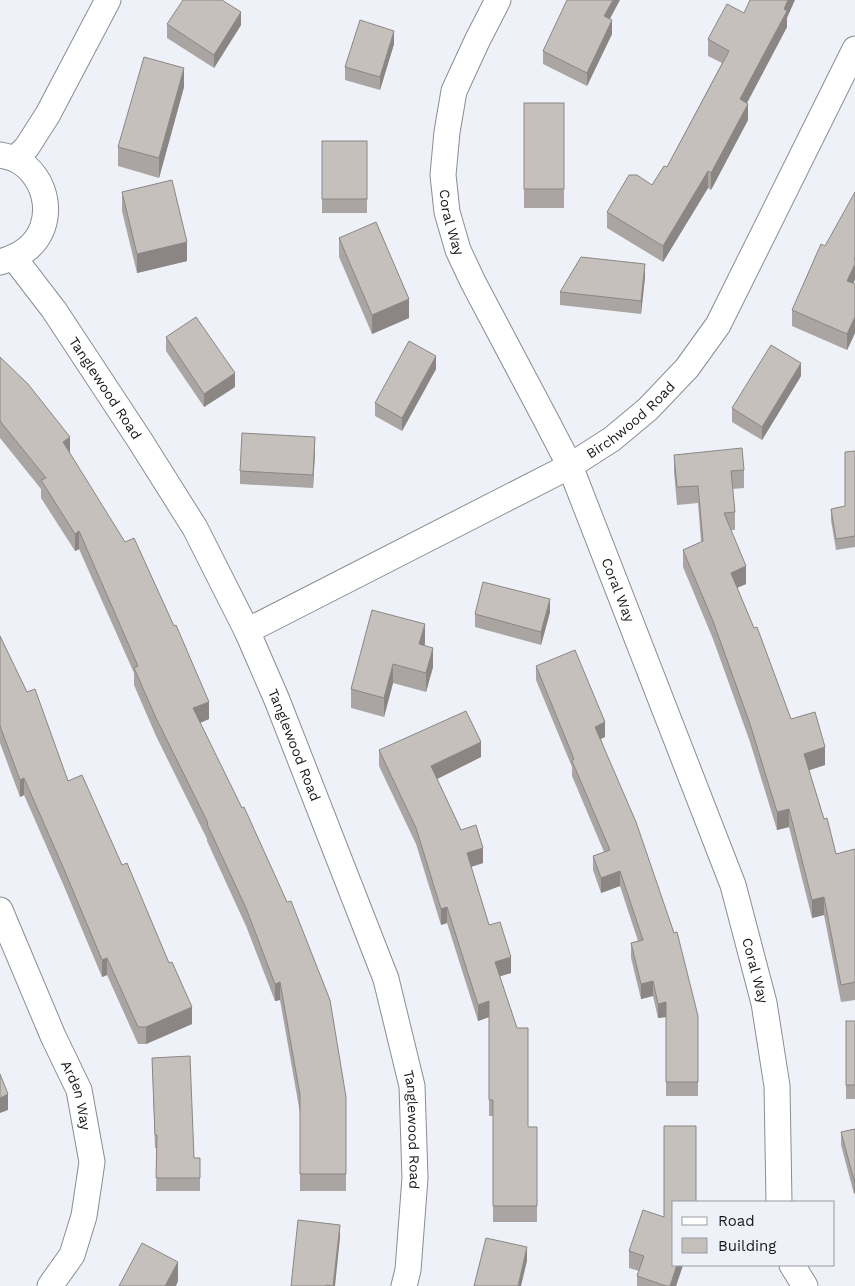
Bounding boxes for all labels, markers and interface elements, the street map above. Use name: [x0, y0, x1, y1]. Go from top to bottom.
street label: Coral Way: [437, 188, 468, 259]
street label: Tanglewood Road: [66, 334, 145, 442]
street label: Birchwood Road: [583, 378, 678, 461]
street label: Coral Way: [599, 556, 638, 625]
street label: Tanglewood Road: [265, 686, 324, 803]
street label: Coral Way: [739, 936, 772, 1006]
street label: Arden Way: [58, 1058, 94, 1132]
street label: Tanglewood Road: [400, 1068, 423, 1190]
legend: [672, 1201, 835, 1266]
text: Road: [718, 1212, 755, 1230]
text: Building: [718, 1237, 776, 1255]

